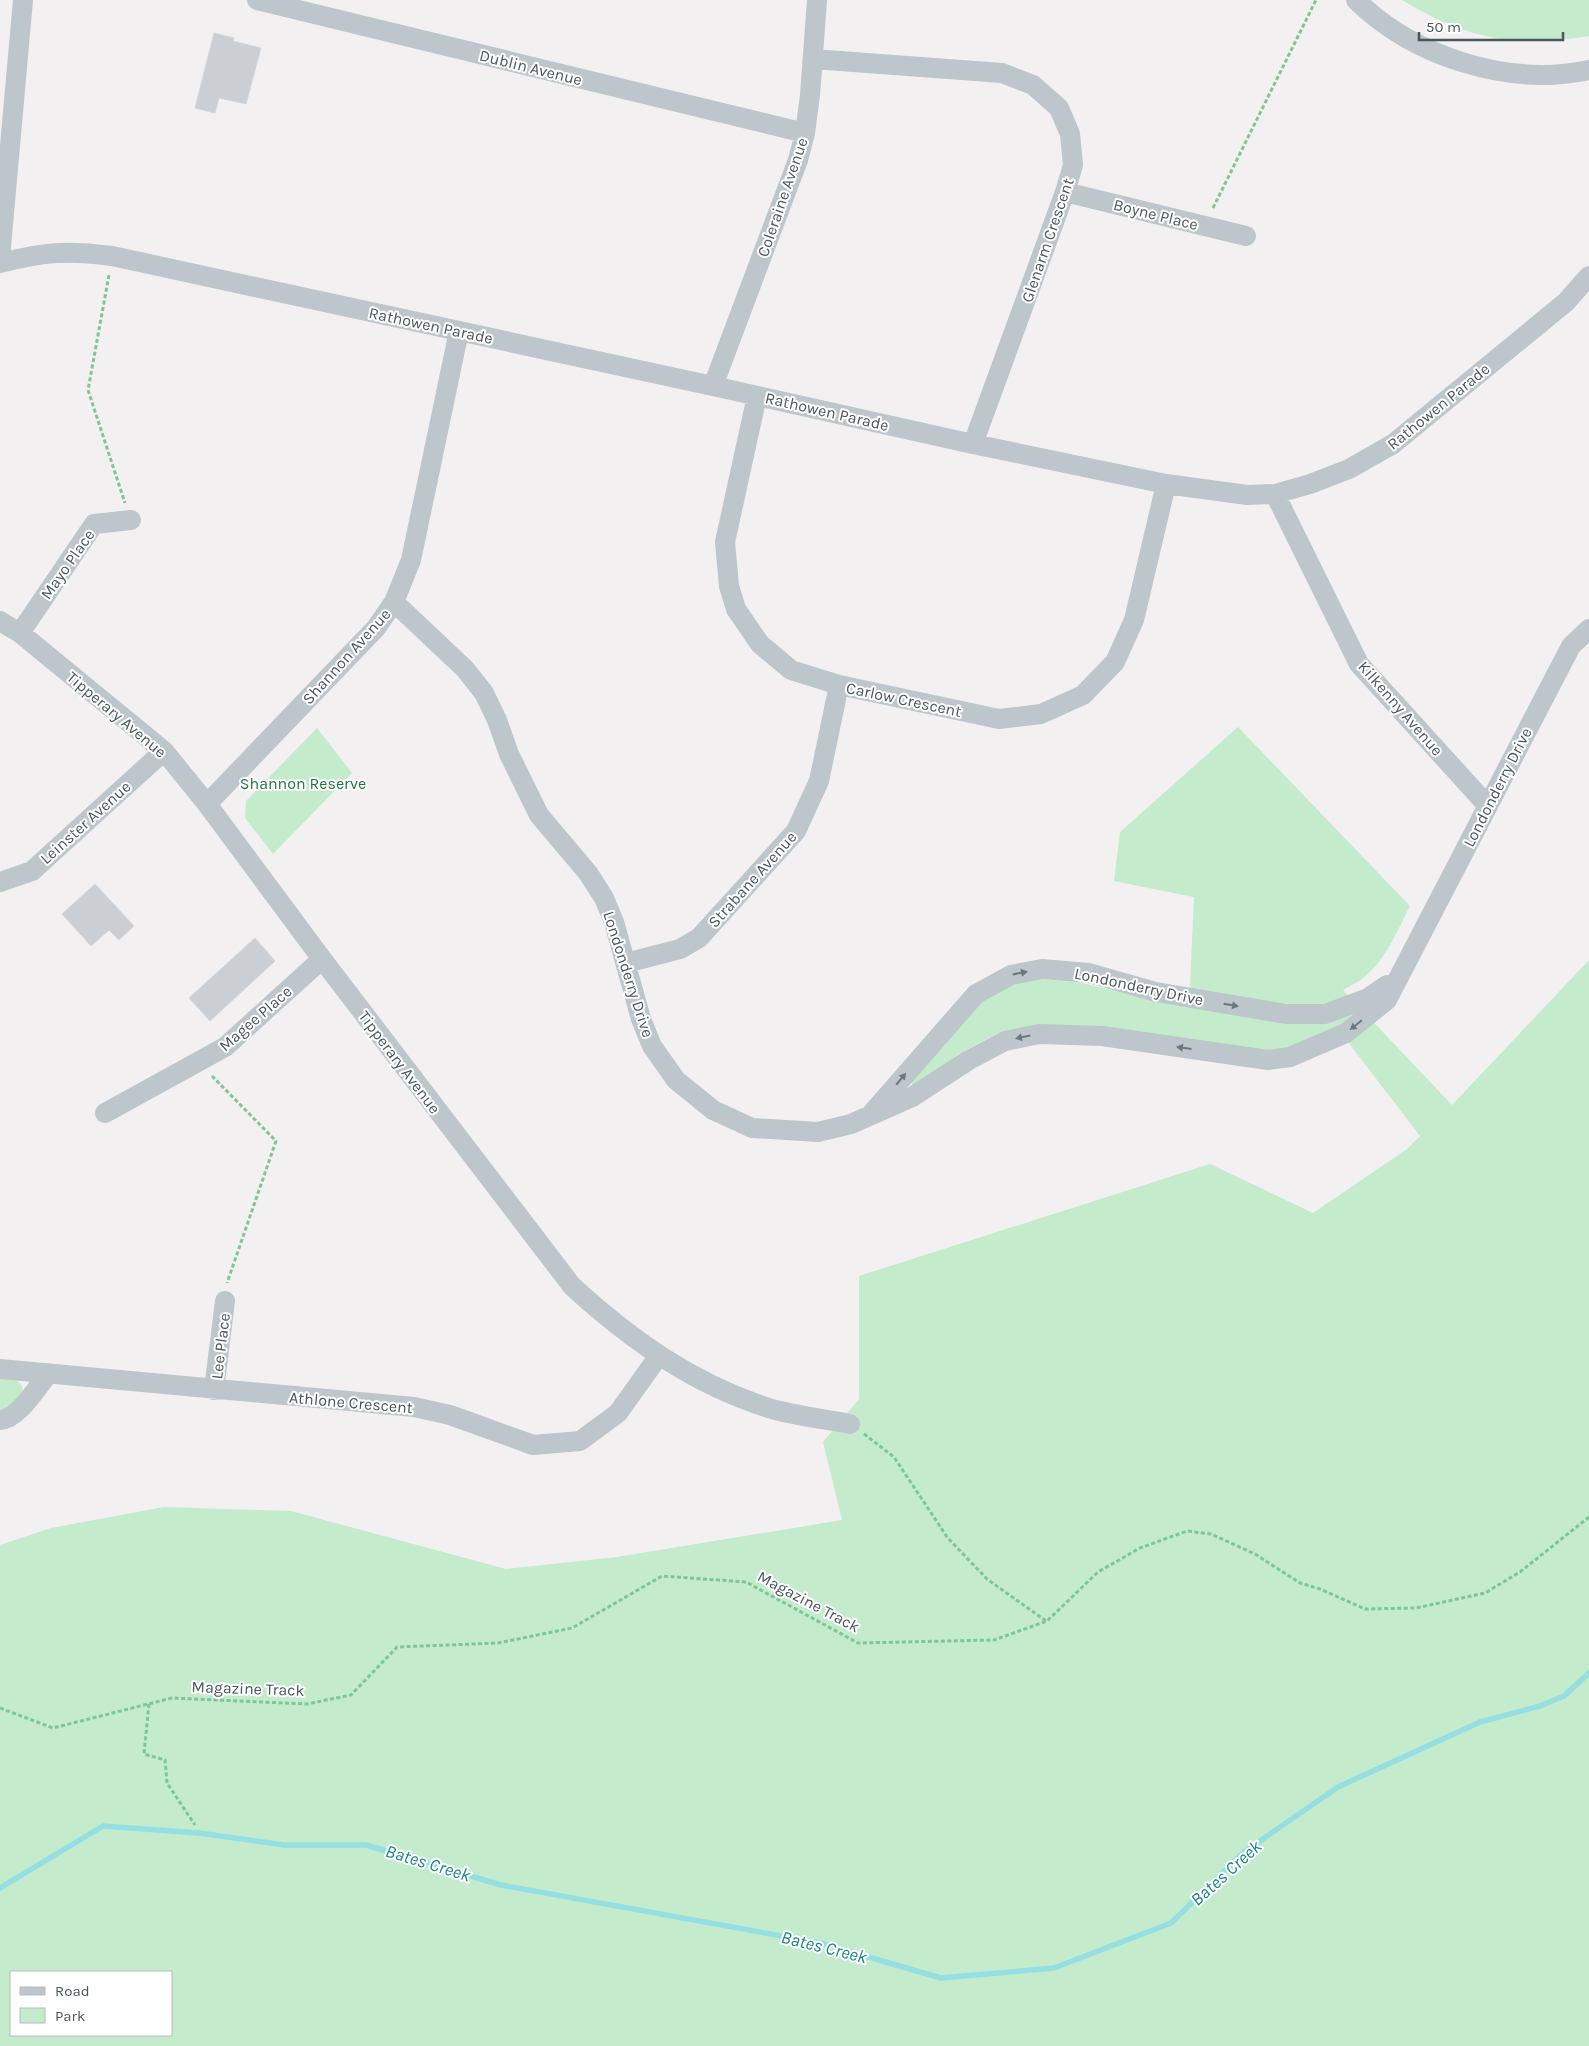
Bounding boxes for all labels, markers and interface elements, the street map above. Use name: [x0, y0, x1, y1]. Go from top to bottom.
scale bar: [1419, 10, 1563, 42]
text: 50 m: [1426, 18, 1461, 36]
street label: Dublin Avenue: [478, 46, 584, 89]
street label: Coleraine Avenue: [753, 135, 812, 259]
street label: Glenarm Crescent: [1017, 175, 1078, 305]
street label: Boyne Place: [1112, 195, 1200, 234]
street label: Rathowen Parade: [367, 303, 495, 348]
street label: Rathowen Parade: [1383, 359, 1493, 453]
street label: Rathowen Parade: [763, 388, 891, 435]
street label: Mayo Place: [36, 526, 98, 603]
street label: Shannon Avenue: [298, 605, 394, 708]
street label: Kilkenny Avenue: [1354, 657, 1447, 760]
street label: Tipperary Avenue: [63, 667, 170, 762]
street label: Carlow Crescent: [845, 678, 963, 721]
street label: Londonderry Drive: [1459, 724, 1536, 850]
park label: Shannon Reserve: [240, 774, 366, 793]
street label: Leinster Avenue: [36, 777, 134, 868]
street label: Strabane Avenue: [704, 827, 801, 931]
street label: Londonderry Drive: [599, 909, 658, 1040]
street label: Londonderry Drive: [1073, 964, 1205, 1009]
one-way arrow: [1012, 969, 1028, 977]
street label: Magee Place: [215, 982, 296, 1055]
one-way arrow: [1223, 1001, 1239, 1009]
street label: Tipperary Avenue: [355, 1007, 444, 1118]
one-way arrow: [1349, 1020, 1362, 1031]
one-way arrow: [1015, 1033, 1030, 1041]
one-way arrow: [1176, 1044, 1192, 1052]
one-way arrow: [895, 1073, 906, 1086]
street label: Lee Place: [207, 1312, 234, 1380]
street label: Athlone Crescent: [288, 1388, 414, 1417]
street label: Magazine Track: [754, 1567, 863, 1636]
street label: Magazine Track: [191, 1677, 305, 1700]
water label: Bates Creek: [1186, 1835, 1267, 1911]
water label: Bates Creek: [383, 1840, 474, 1887]
water label: Bates Creek: [779, 1926, 870, 1969]
legend: [10, 1971, 172, 2036]
text: Road: [55, 1982, 90, 2000]
text: Park: [55, 2007, 85, 2025]

